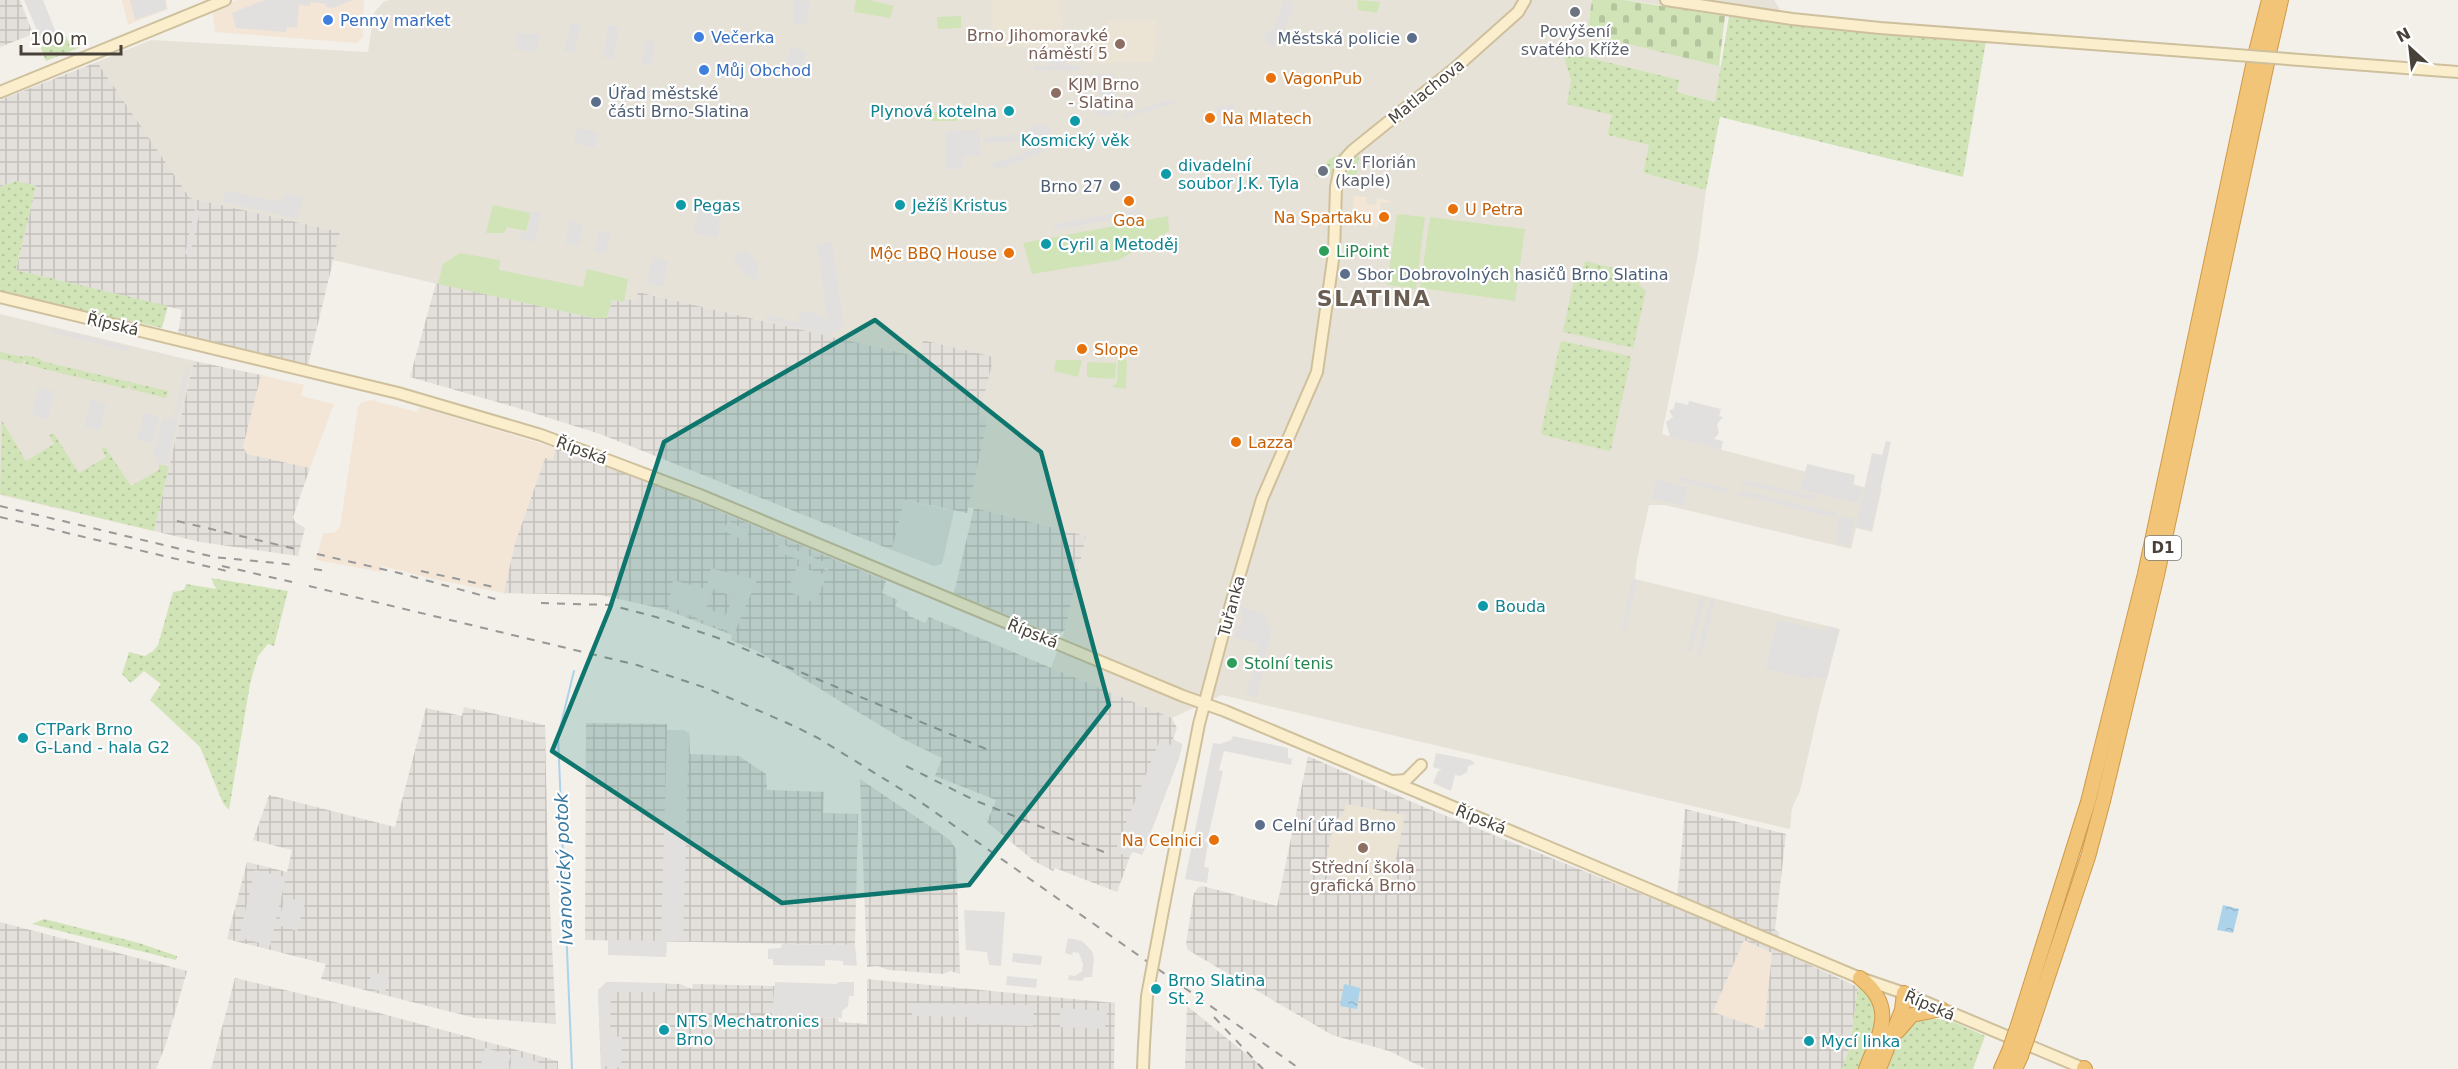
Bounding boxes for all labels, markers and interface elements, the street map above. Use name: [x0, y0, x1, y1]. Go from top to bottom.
marker: Povýšení svatého Kříže: [1568, 5, 1582, 19]
place label: Penny market: [340, 11, 451, 30]
marker: Penny market: [321, 13, 335, 27]
scale bar: [21, 18, 122, 56]
north arrow: [2380, 18, 2440, 78]
place label: Povýšení svatého Kříže: [1521, 22, 1629, 59]
text: N: [2393, 24, 2414, 47]
place label: Brno Jihomoravké náměstí 5: [967, 26, 1108, 63]
text: 100 m: [30, 28, 88, 49]
place label: Večerka: [711, 28, 775, 47]
place label: Městská policie: [1278, 29, 1400, 48]
marker: Večerka: [692, 30, 706, 44]
marker: Městská policie: [1405, 31, 1419, 45]
marker: Brno Jihomoravké náměstí 5: [1113, 37, 1127, 51]
street label: Matlachova: [1385, 55, 1468, 128]
place label: Můj Obchod: [716, 61, 811, 80]
marker: Můj Obchod: [697, 63, 711, 77]
place label: VagonPub: [1283, 69, 1362, 88]
marker: VagonPub: [1264, 71, 1278, 85]
place label: KJM Brno - Slatina: [1068, 75, 1139, 112]
place label: Úřad městské části Brno-Slatina: [608, 84, 749, 121]
marker: KJM Brno - Slatina: [1049, 86, 1063, 100]
marker: Úřad městské části Brno-Slatina: [589, 95, 603, 109]
place label: Plynová kotelna: [870, 102, 997, 121]
marker: Plynová kotelna: [1002, 104, 1016, 118]
place label: Na Mlatech: [1222, 109, 1312, 128]
marker: Na Mlatech: [1203, 111, 1217, 125]
marker: Kosmický věk: [1068, 114, 1082, 128]
place label: Kosmický věk: [1021, 131, 1130, 150]
place label: sv. Florián (kaple): [1335, 153, 1416, 190]
place label: divadelní soubor J.K. Tyla: [1178, 156, 1299, 193]
marker: sv. Florián (kaple): [1316, 164, 1330, 178]
marker: divadelní soubor J.K. Tyla: [1159, 167, 1173, 181]
place label: Brno 27: [1040, 177, 1103, 196]
marker: Brno 27: [1108, 179, 1122, 193]
marker: Goa: [1122, 194, 1136, 208]
place label: Pegas: [693, 196, 740, 215]
place label: Ježíš Kristus: [911, 196, 1007, 215]
marker: Pegas: [674, 198, 688, 212]
marker: Ježíš Kristus: [893, 198, 907, 212]
place label: U Petra: [1465, 200, 1523, 219]
marker: U Petra: [1446, 202, 1460, 216]
place label: Na Spartaku: [1273, 208, 1372, 227]
marker: Na Spartaku: [1377, 210, 1391, 224]
place label: Goa: [1113, 211, 1145, 230]
place label: Cyril a Metoděj: [1058, 235, 1178, 254]
marker: Cyril a Metoděj: [1039, 237, 1053, 251]
place label: LiPoint: [1336, 242, 1389, 261]
place label: Mộc BBQ House: [870, 244, 997, 263]
marker: LiPoint: [1317, 244, 1331, 258]
marker: Mộc BBQ House: [1002, 246, 1016, 260]
place label: Sbor Dobrovolných hasičů Brno Slatina: [1357, 265, 1669, 284]
marker: Sbor Dobrovolných hasičů Brno Slatina: [1338, 267, 1352, 281]
district label: SLATINA: [1317, 286, 1431, 311]
street label: Řípská: [85, 309, 141, 340]
place label: Slope: [1094, 340, 1138, 359]
marker: Slope: [1075, 342, 1089, 356]
street label: Řípská: [554, 433, 610, 468]
place label: Lazza: [1248, 433, 1293, 452]
marker: Lazza: [1229, 435, 1243, 449]
road number: D1: [2145, 536, 2181, 560]
street label: Tuřanka: [1214, 573, 1249, 640]
place label: Bouda: [1495, 597, 1546, 616]
marker: Bouda: [1476, 599, 1490, 613]
street label: Řípská: [1005, 615, 1061, 652]
place label: Stolní tenis: [1244, 654, 1333, 673]
marker: Stolní tenis: [1225, 656, 1239, 670]
place label: CTPark Brno G-Land - hala G2: [35, 720, 170, 757]
marker: CTPark Brno G-Land - hala G2: [16, 731, 30, 745]
water label: Ivanovický potok: [550, 791, 577, 946]
street label: Řípská: [1453, 801, 1509, 838]
place label: Celní úřad Brno: [1272, 816, 1396, 835]
marker: Celní úřad Brno: [1253, 818, 1267, 832]
place label: Na Celnici: [1122, 831, 1202, 850]
marker: Na Celnici: [1207, 833, 1221, 847]
marker: Střední škola grafická Brno: [1356, 841, 1370, 855]
place label: Střední škola grafická Brno: [1310, 858, 1416, 895]
place label: Brno Slatina St. 2: [1168, 971, 1265, 1008]
marker: Brno Slatina St. 2: [1149, 982, 1163, 996]
street label: Řípská: [1902, 986, 1958, 1025]
place label: NTS Mechatronics Brno: [676, 1012, 819, 1049]
marker: NTS Mechatronics Brno: [657, 1023, 671, 1037]
place label: Mycí linka: [1821, 1032, 1900, 1051]
marker: Mycí linka: [1802, 1034, 1816, 1048]

